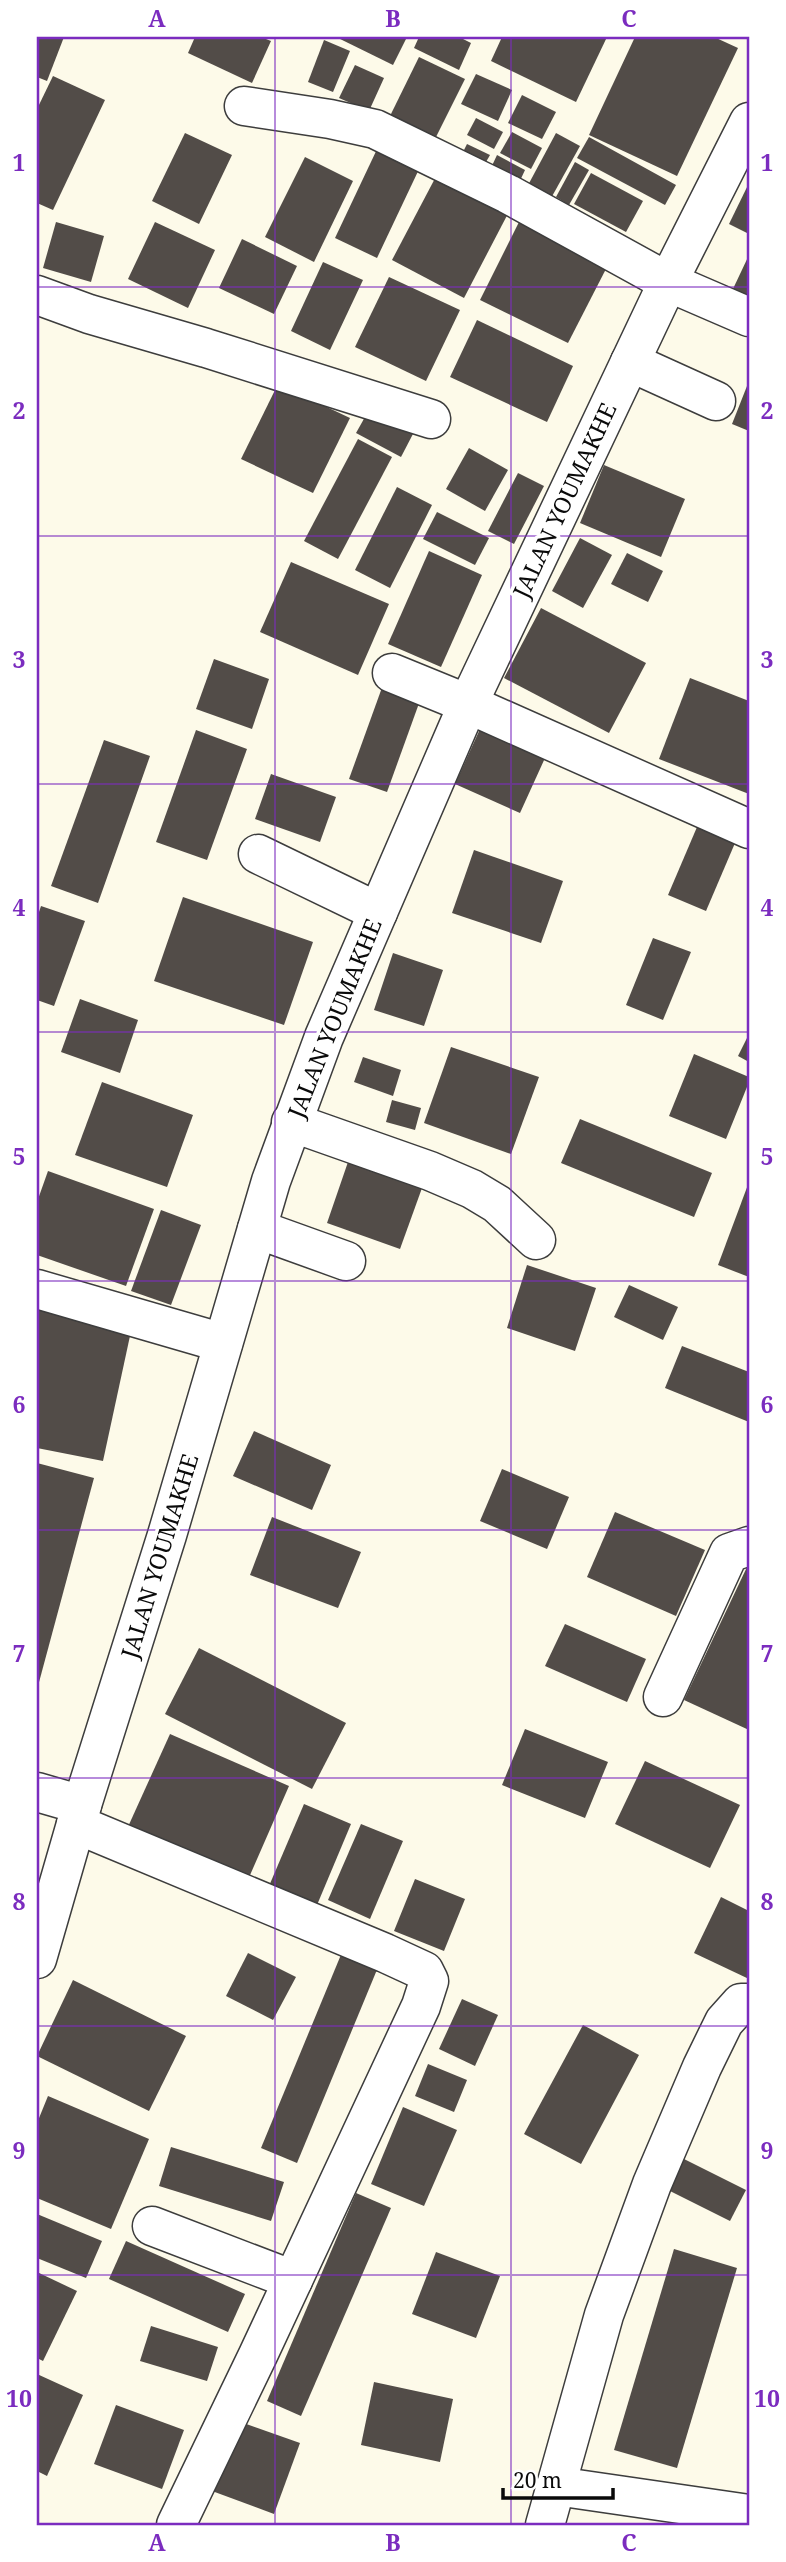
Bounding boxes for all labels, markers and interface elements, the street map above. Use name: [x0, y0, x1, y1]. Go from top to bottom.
text: A: [148, 2, 166, 34]
text: B: [385, 2, 401, 34]
text: C: [621, 2, 637, 34]
text: 1: [13, 146, 26, 178]
text: 1: [761, 146, 774, 178]
text: 2: [13, 394, 26, 426]
text: 2: [761, 394, 774, 426]
street label: JALAN YOUMAKHE: [504, 397, 623, 604]
text: 3: [13, 643, 26, 675]
text: 3: [761, 643, 774, 675]
text: 4: [13, 891, 26, 923]
text: 4: [761, 891, 774, 923]
street label: JALAN YOUMAKHE: [279, 914, 389, 1123]
text: 5: [13, 1140, 26, 1172]
text: 5: [761, 1140, 774, 1172]
text: 6: [13, 1388, 26, 1420]
text: 6: [761, 1388, 774, 1420]
street label: JALAN YOUMAKHE: [112, 1450, 205, 1663]
text: 7: [13, 1637, 26, 1669]
text: 7: [761, 1637, 774, 1669]
text: 8: [13, 1885, 26, 1917]
text: 8: [761, 1885, 774, 1917]
text: 9: [13, 2134, 26, 2166]
text: 9: [761, 2134, 774, 2166]
text: 10: [6, 2382, 32, 2414]
text: 10: [754, 2382, 780, 2414]
scale bar: [503, 2457, 613, 2501]
text: 20 m: [513, 2466, 562, 2494]
text: A: [148, 2526, 166, 2558]
text: B: [385, 2526, 401, 2558]
text: C: [621, 2526, 637, 2558]

